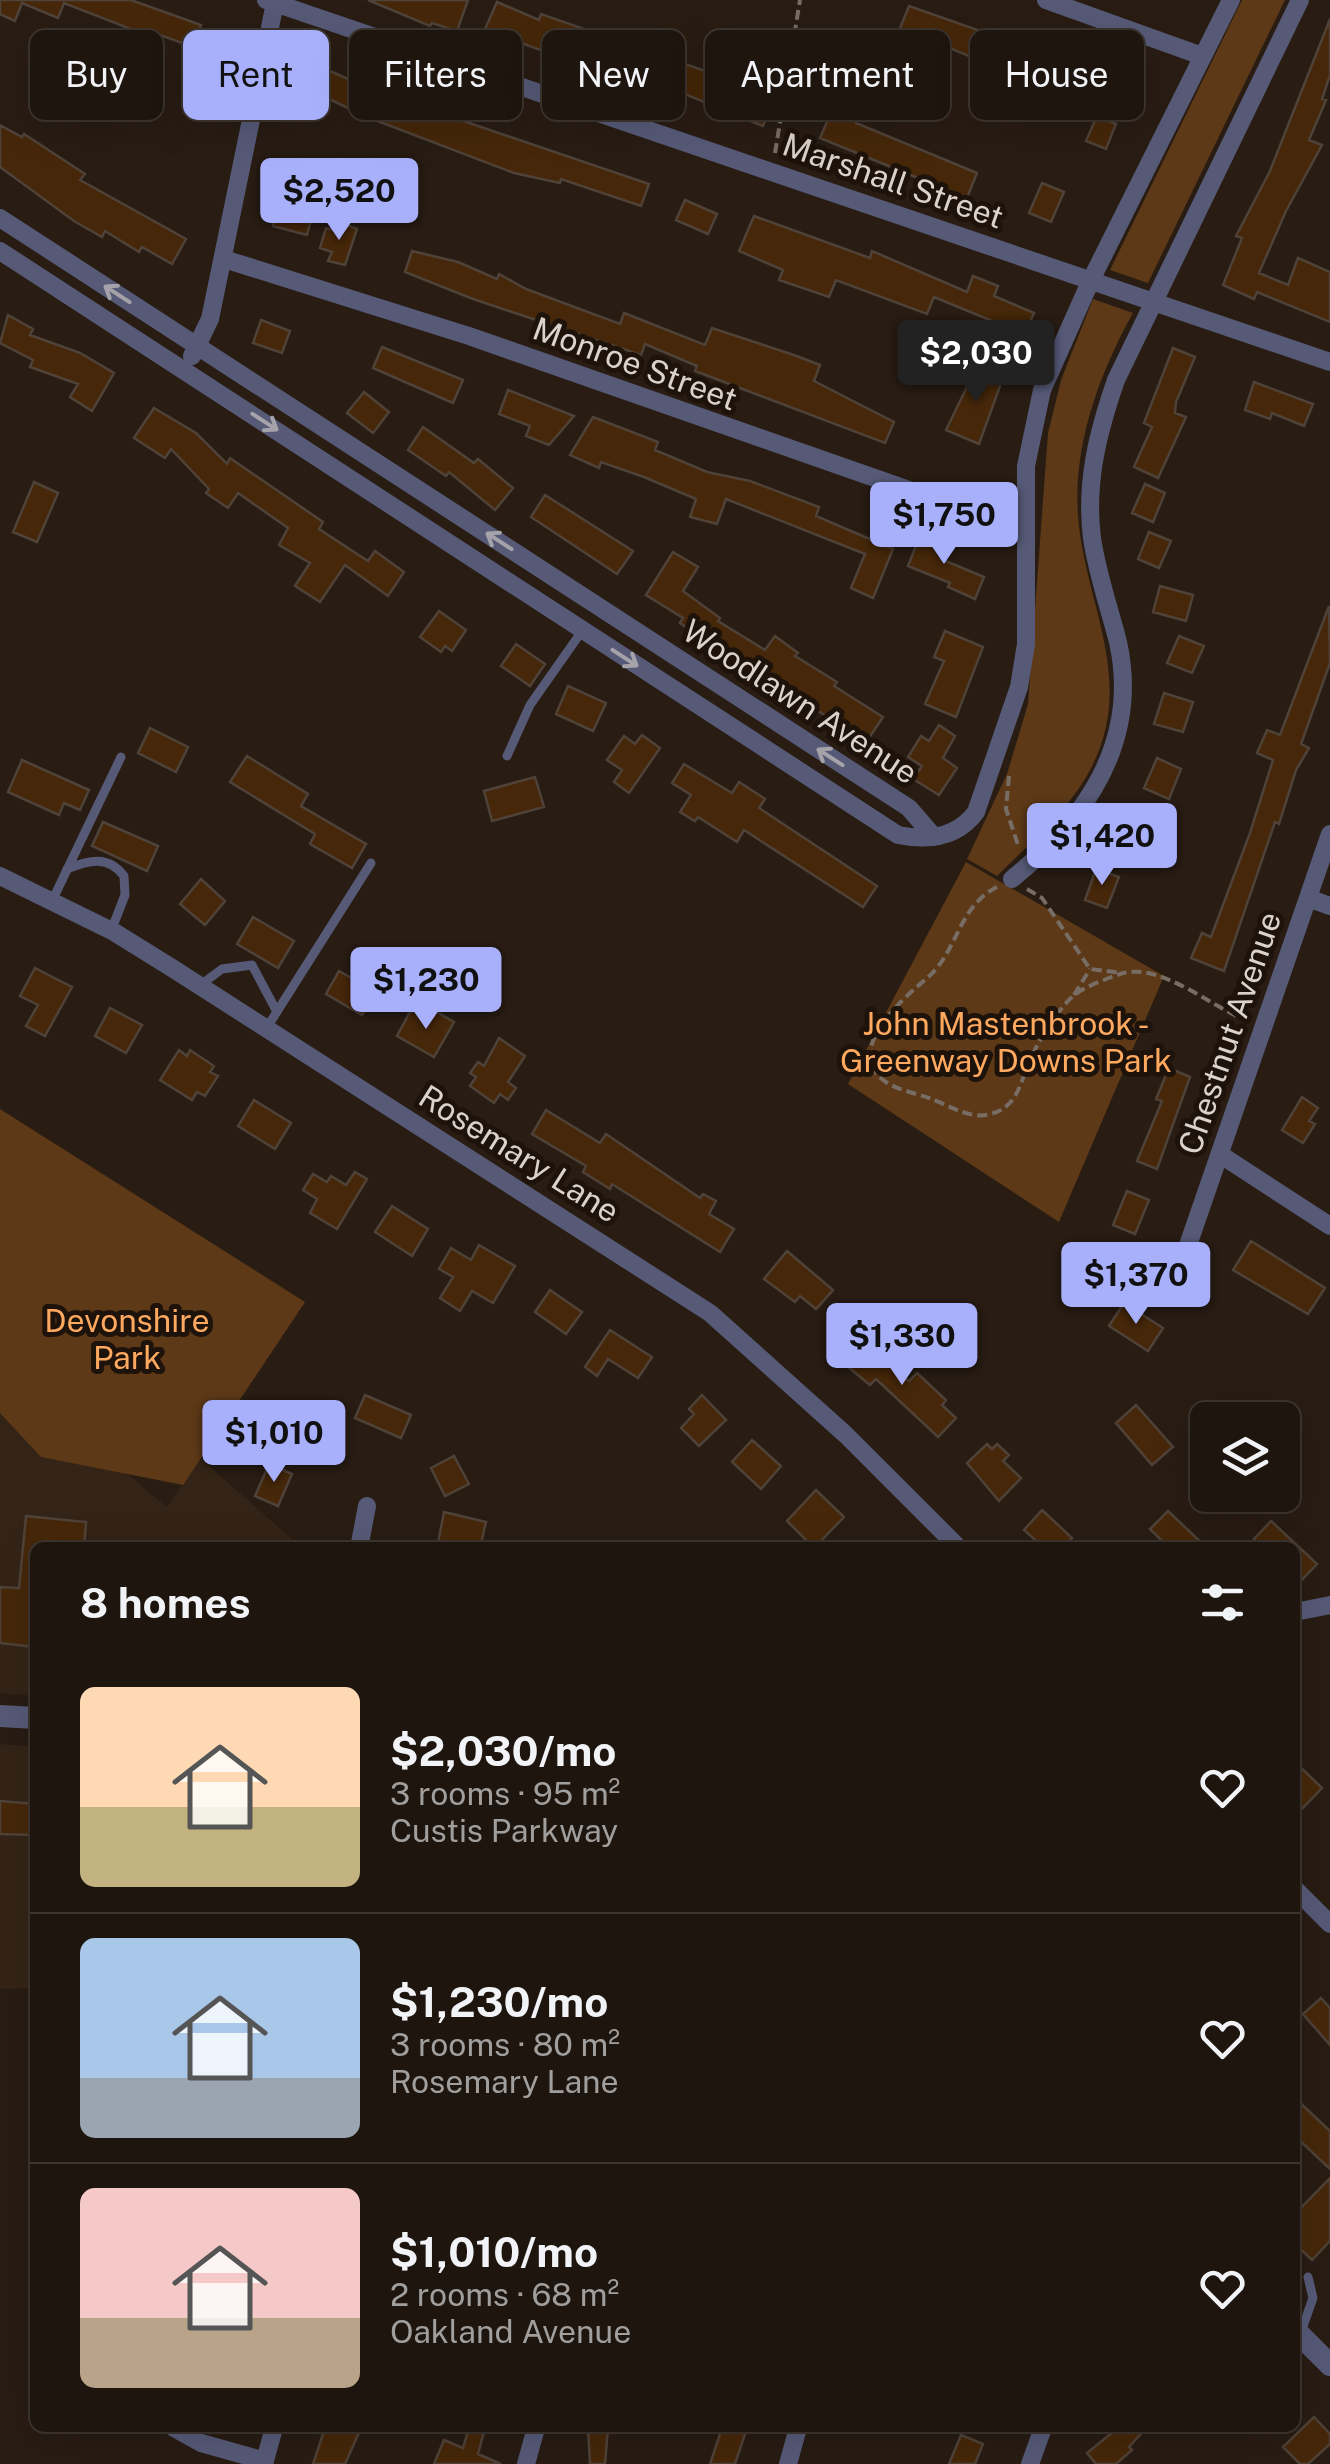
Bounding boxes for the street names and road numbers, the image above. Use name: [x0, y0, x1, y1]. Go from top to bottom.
street label: Marshall Street: [778, 125, 1008, 236]
street label: Monroe Street: [528, 310, 742, 418]
street label: Woodlawn Avenue: [676, 612, 925, 791]
street label: Chestnut Avenue: [1171, 907, 1288, 1159]
street label: Rosemary Lane: [412, 1077, 626, 1230]

